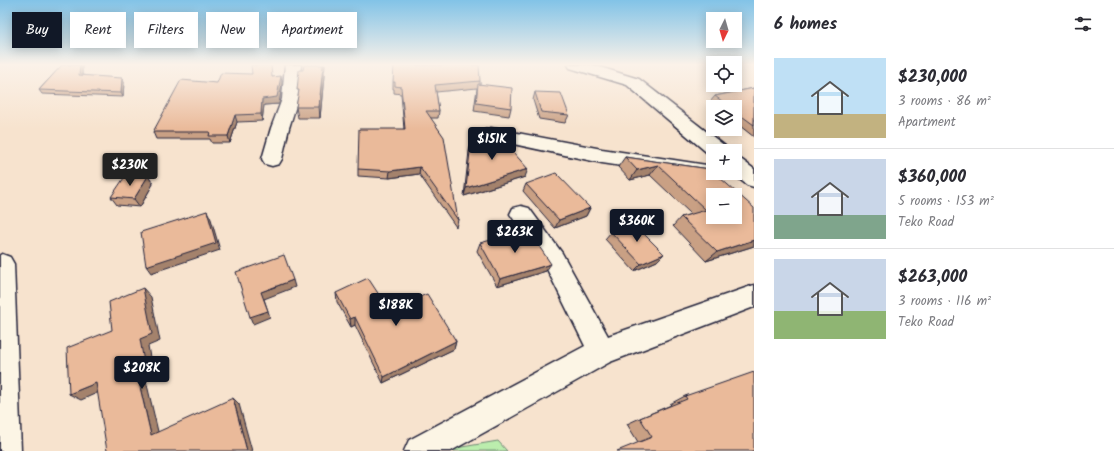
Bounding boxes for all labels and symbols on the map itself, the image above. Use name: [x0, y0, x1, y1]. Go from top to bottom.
north arrow: [706, 12, 742, 48]
pin: $151K: [464, 127, 520, 161]
pin: $230K: [102, 153, 158, 187]
pin: $360K: [609, 209, 665, 243]
pin: $263K: [487, 220, 543, 254]
pin: $188K: [368, 293, 424, 327]
pin: $208K: [114, 356, 170, 390]

